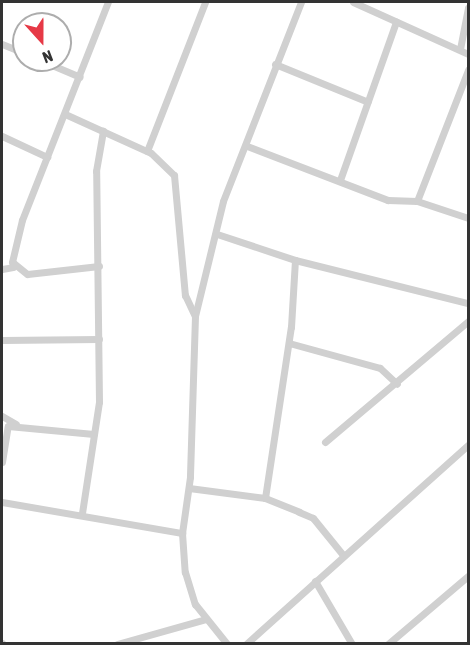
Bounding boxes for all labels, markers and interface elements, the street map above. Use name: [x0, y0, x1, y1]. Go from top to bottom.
north arrow: [12, 12, 72, 72]
text: N: [40, 47, 55, 67]

